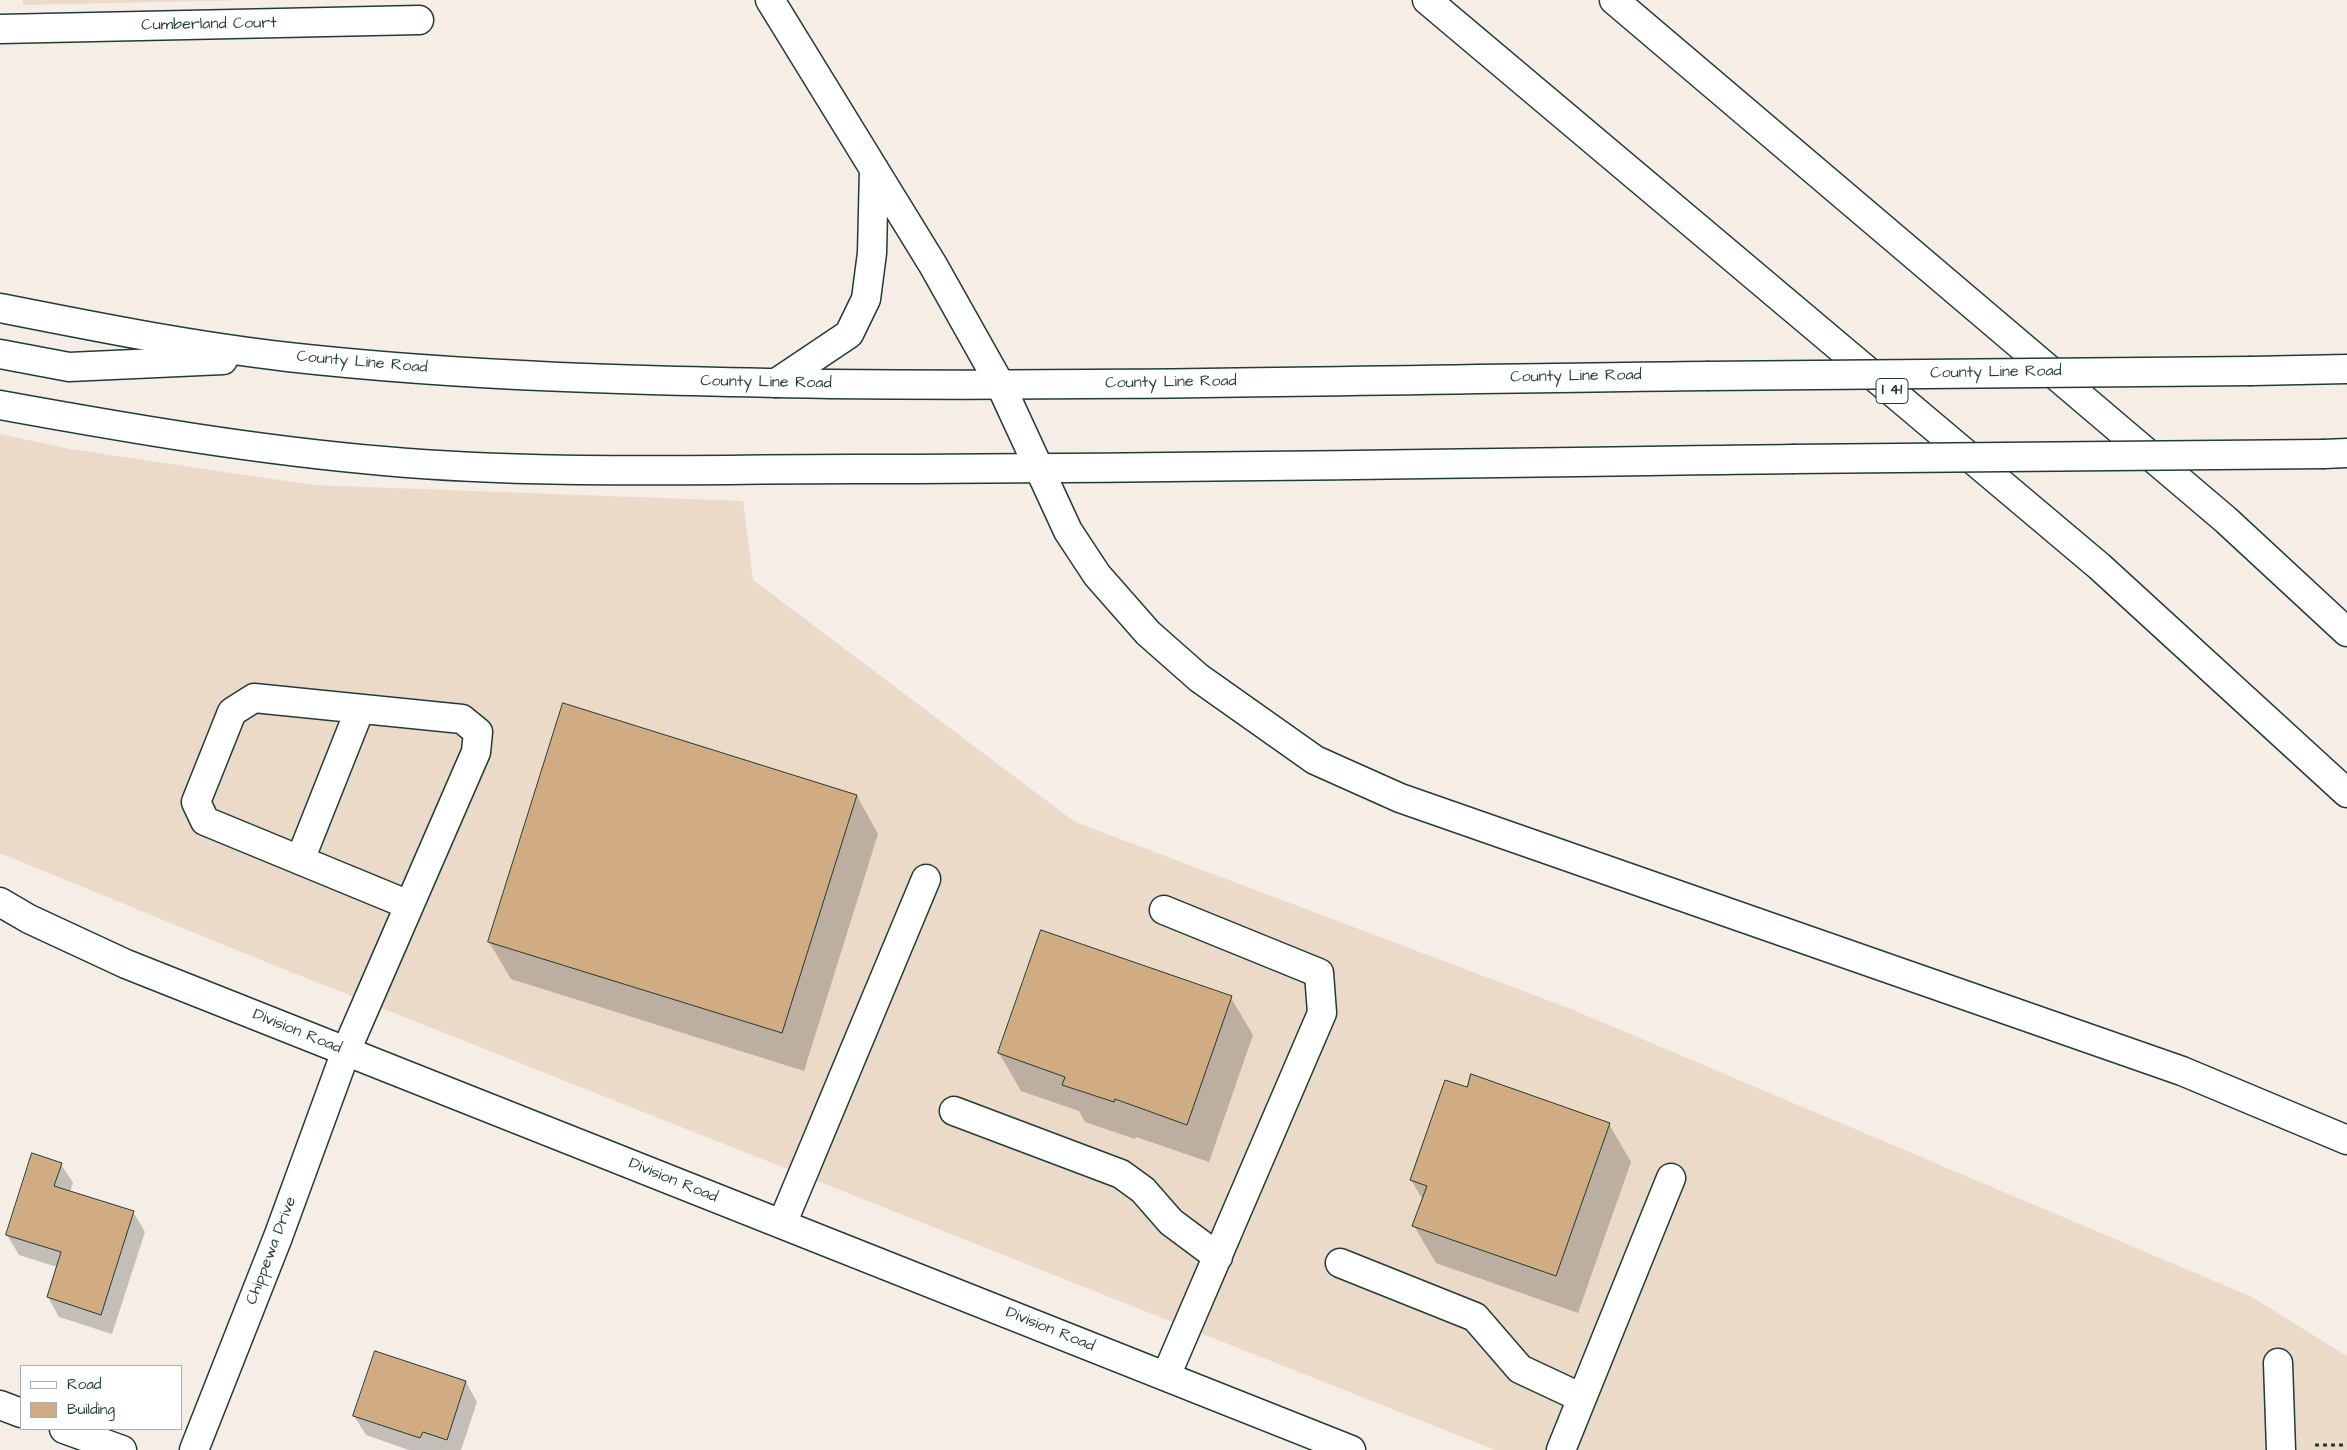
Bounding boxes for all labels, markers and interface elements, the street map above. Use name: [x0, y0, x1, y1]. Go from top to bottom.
street label: Cumberland Court: [141, 14, 277, 36]
street label: County Line Road: [296, 348, 428, 378]
street label: County Line Road: [1930, 362, 2062, 384]
street label: County Line Road: [1510, 366, 1642, 388]
street label: County Line Road: [700, 372, 832, 394]
street label: County Line Road: [1105, 372, 1237, 394]
road number: I 41: [1876, 378, 1908, 404]
street label: Division Road: [250, 1005, 344, 1059]
street label: Division Road: [626, 1154, 720, 1208]
street label: Chippewa Drive: [243, 1194, 301, 1308]
street label: Division Road: [1003, 1303, 1097, 1357]
legend: [20, 1365, 182, 1430]
text: Road: [67, 1374, 101, 1395]
text: Building: [67, 1399, 115, 1420]

